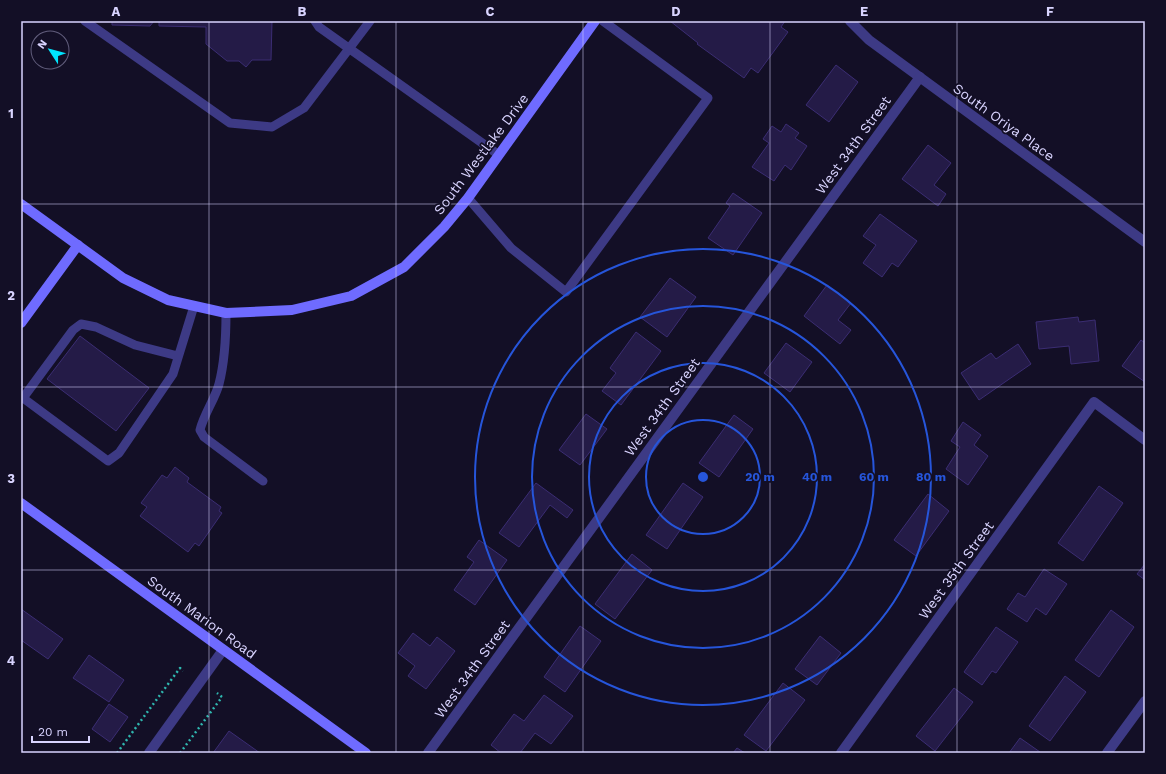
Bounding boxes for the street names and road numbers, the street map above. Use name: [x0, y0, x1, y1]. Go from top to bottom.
street label: South Oriya Place: [950, 80, 1058, 164]
street label: South Westlake Drive: [430, 91, 532, 217]
street label: West 34th Street: [812, 93, 894, 197]
street label: West 34th Street: [621, 355, 703, 459]
street label: West 35th Street: [915, 518, 997, 622]
street label: South Marion Road: [144, 572, 260, 662]
street label: West 34th Street: [431, 617, 513, 721]

